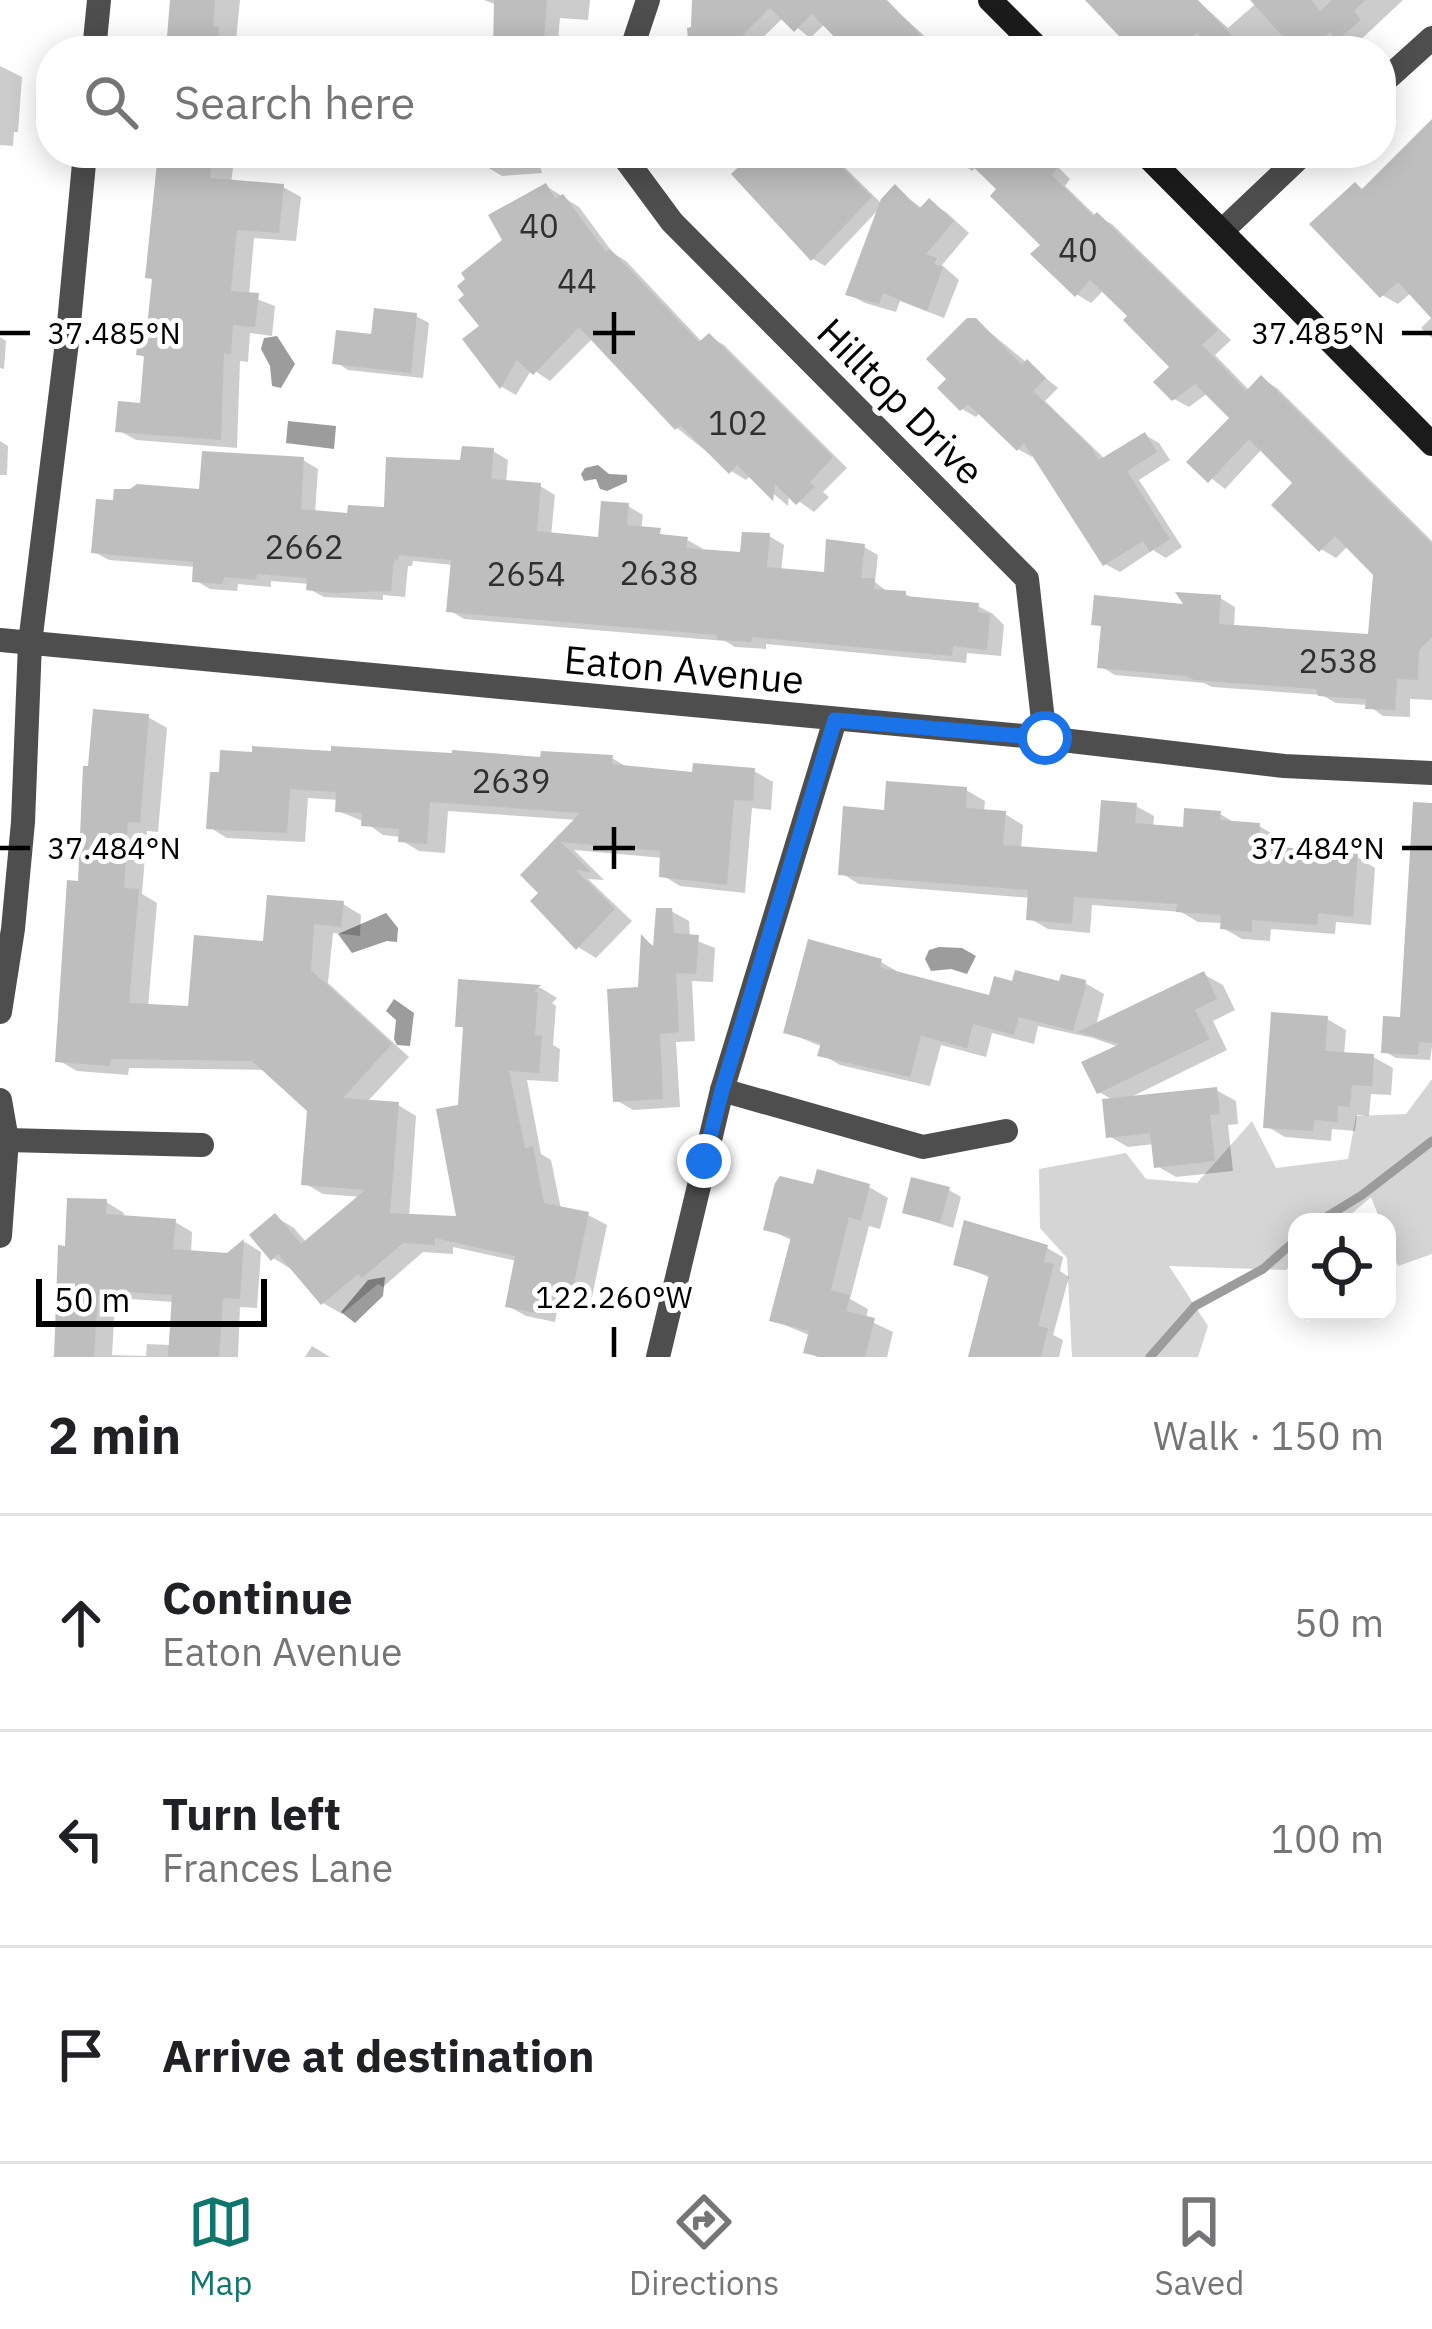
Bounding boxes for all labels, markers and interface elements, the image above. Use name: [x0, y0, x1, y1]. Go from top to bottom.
search box: [36, 36, 1396, 168]
icon: search: [78, 69, 144, 135]
text: Search here: [174, 73, 415, 131]
house number: 40: [519, 204, 559, 247]
house number: 40: [1058, 228, 1098, 271]
house number: 44: [557, 259, 597, 302]
street label: Hilltop Drive: [807, 307, 995, 495]
text: 37.485°N: [47, 313, 181, 352]
text: 37.485°N: [1251, 313, 1385, 352]
house number: 102: [708, 401, 768, 444]
house number: 2662: [264, 525, 344, 568]
house number: 2638: [619, 551, 699, 594]
house number: 2654: [486, 552, 566, 595]
street label: Eaton Avenue: [562, 633, 806, 705]
house number: 2538: [1298, 639, 1378, 682]
route start: [1018, 711, 1072, 765]
house number: 2639: [471, 759, 551, 802]
text: 37.484°N: [47, 828, 181, 867]
text: 37.484°N: [1251, 828, 1385, 867]
route end: [677, 1134, 731, 1188]
map controls: [1288, 1213, 1396, 1321]
button: locate: [1288, 1213, 1396, 1321]
scale bar: [36, 1273, 267, 1326]
text: 122.260°W: [536, 1277, 693, 1316]
text: 50 m: [54, 1278, 130, 1321]
text: 2 min: [48, 1402, 181, 1468]
text: Walk · 150 m: [1153, 1410, 1384, 1461]
text: Continue: [162, 1568, 353, 1626]
icon: ahead: [48, 1590, 114, 1656]
text: 50 m: [1294, 1597, 1384, 1648]
text: Eaton Avenue: [162, 1626, 403, 1677]
text: Turn left: [162, 1784, 341, 1842]
icon: left: [48, 1806, 114, 1872]
text: 100 m: [1271, 1813, 1384, 1864]
text: Frances Lane: [162, 1842, 393, 1893]
icon: arrive: [48, 2022, 114, 2088]
text: Arrive at destination: [162, 2026, 595, 2084]
tab: Map: [188, 2189, 254, 2304]
tab: Directions: [629, 2189, 779, 2304]
tab: Saved: [1155, 2189, 1244, 2304]

